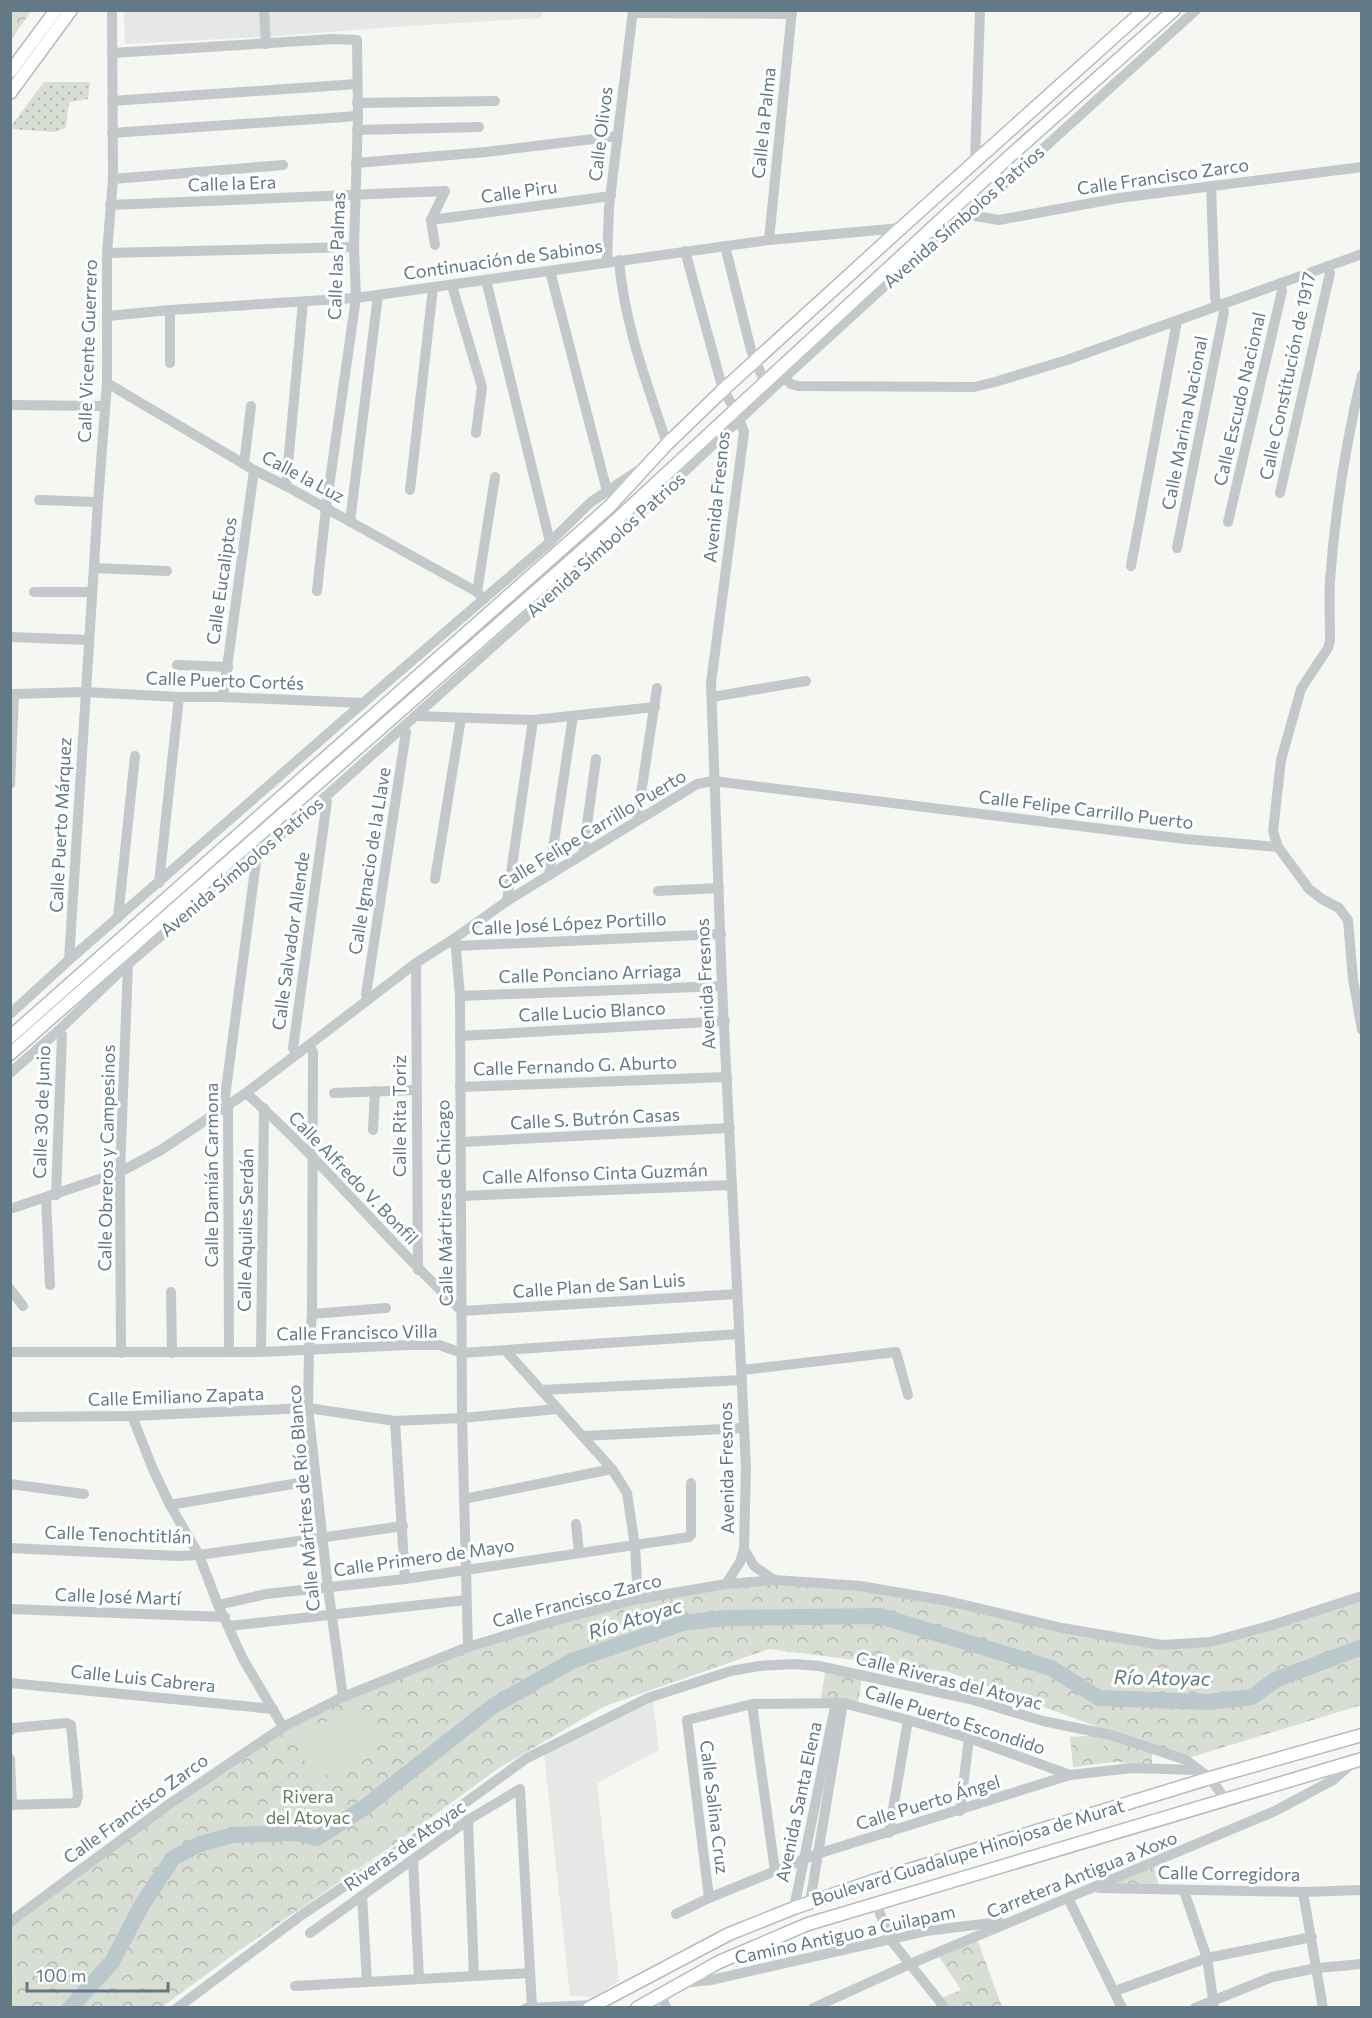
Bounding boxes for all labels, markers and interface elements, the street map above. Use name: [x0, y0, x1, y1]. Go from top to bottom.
street label: Calle la Palma: [746, 66, 780, 180]
street label: Calle Olivos: [583, 85, 617, 183]
street label: Avenida Símbolos Patrios: [878, 140, 1048, 292]
street label: Calle Francisco Zarco: [1075, 153, 1250, 199]
street label: Calle la Era: [187, 170, 277, 196]
street label: Calle Piru: [479, 175, 559, 207]
street label: Calle las Palmas: [323, 192, 349, 320]
street label: Continuación de Sabinos: [402, 234, 604, 284]
street label: Calle Vicente Guerrero: [73, 259, 101, 443]
street label: Calle Constitución de 1917: [1254, 270, 1320, 482]
street label: Calle Escudo Nacional: [1208, 310, 1270, 488]
street label: Calle Marina Nacional: [1156, 334, 1212, 512]
street label: Avenida Fresnos: [698, 430, 734, 564]
street label: Calle la Luz: [258, 445, 349, 507]
street label: Avenida Símbolos Patrios: [521, 467, 689, 621]
street label: Calle Eucaliptos: [201, 516, 241, 646]
street label: Calle Puerto Cortés: [145, 666, 305, 694]
street label: Calle Puerto Márquez: [44, 737, 76, 913]
street label: Calle Felipe Carrillo Puerto: [493, 764, 690, 894]
street label: Calle Ignacio de la Llave: [343, 766, 395, 956]
street label: Calle Felipe Carrillo Puerto: [977, 785, 1195, 833]
street label: Avenida Símbolos Patrios: [155, 792, 327, 941]
street label: Calle Salvador Allende: [267, 850, 313, 1031]
street label: Calle José López Portillo: [471, 907, 667, 939]
street label: Avenida Fresnos: [691, 918, 719, 1051]
street label: Calle Ponciano Arriaga: [498, 959, 682, 987]
street label: Calle Lucio Blanco: [518, 996, 666, 1026]
street label: Calle Obreros y Campesinos: [93, 1044, 119, 1272]
street label: Calle 30 de Junio: [28, 1045, 54, 1179]
street label: Calle Fernando G. Aburto: [472, 1050, 677, 1080]
street label: Calle Rita Toriz: [388, 1055, 410, 1177]
street label: Calle Damián Carmona: [200, 1082, 222, 1268]
street label: Calle Mártires de Chicago: [431, 1099, 457, 1307]
street label: Calle S. Butrón Casas: [509, 1103, 680, 1133]
street label: Calle Alfredo V. Bonfil: [284, 1106, 423, 1249]
street label: Calle Aquiles Serdán: [233, 1148, 257, 1312]
street label: Calle Alfonso Cinta Guzmán: [482, 1158, 708, 1188]
street label: Calle Plan de San Luis: [512, 1268, 686, 1302]
street label: Calle Francisco Villa: [276, 1320, 438, 1344]
street label: Calle Emiliano Zapata: [87, 1382, 264, 1410]
street label: Calle Mártires de Río Blanco: [282, 1384, 324, 1612]
street label: Avenida Fresnos: [714, 1402, 738, 1534]
street label: Calle Tenochtitlán: [44, 1520, 192, 1548]
street label: Calle Primero de Mayo: [332, 1533, 516, 1581]
street label: Calle Francisco Zarco: [490, 1568, 664, 1632]
street label: Calle José Martí: [54, 1583, 183, 1609]
water label: Río Atoyac: [585, 1592, 685, 1644]
street label: Calle Riveras del Atoyac: [854, 1646, 1045, 1714]
street label: Calle Luis Cabrera: [70, 1659, 217, 1697]
water label: Río Atoyac: [1113, 1664, 1211, 1690]
street label: Calle Puerto Escondido: [862, 1679, 1048, 1759]
street label: Avenida Santa Elena: [770, 1720, 826, 1884]
street label: Calle Salina Cruz: [696, 1739, 734, 1875]
street label: Calle Francisco Zarco: [59, 1748, 212, 1868]
street label: Calle Puerto Ángel: [853, 1770, 1003, 1834]
park label: Rivera del Atoyac: [266, 1785, 350, 1828]
street label: Boulevard Guadalupe Hinojosa de Murat: [809, 1794, 1127, 1910]
street label: Riveras de Atoyac: [339, 1795, 470, 1895]
street label: Carretera Antigua a Xoxo: [983, 1826, 1180, 1922]
street label: Calle Corregidora: [1158, 1861, 1300, 1885]
street label: Camino Antiguo a Cuilapam: [732, 1900, 957, 1968]
scale bar: [27, 1955, 168, 1993]
text: 100 m: [36, 1964, 86, 1986]

